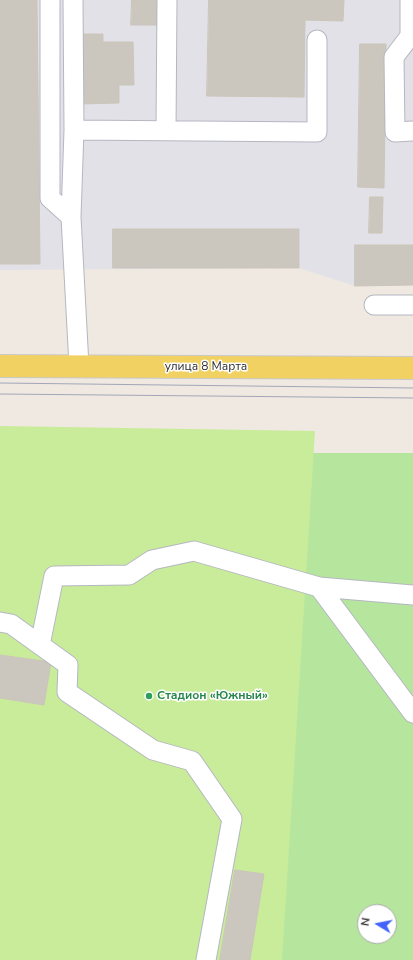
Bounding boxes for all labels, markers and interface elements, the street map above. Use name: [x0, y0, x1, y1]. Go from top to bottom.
street label: улица 8 Марта: [165, 360, 247, 374]
place label: Стадион «Южный»: [157, 689, 268, 703]
marker: Стадион «Южный»: [144, 691, 154, 701]
north arrow: [357, 904, 397, 944]
text: N: [358, 917, 374, 927]

